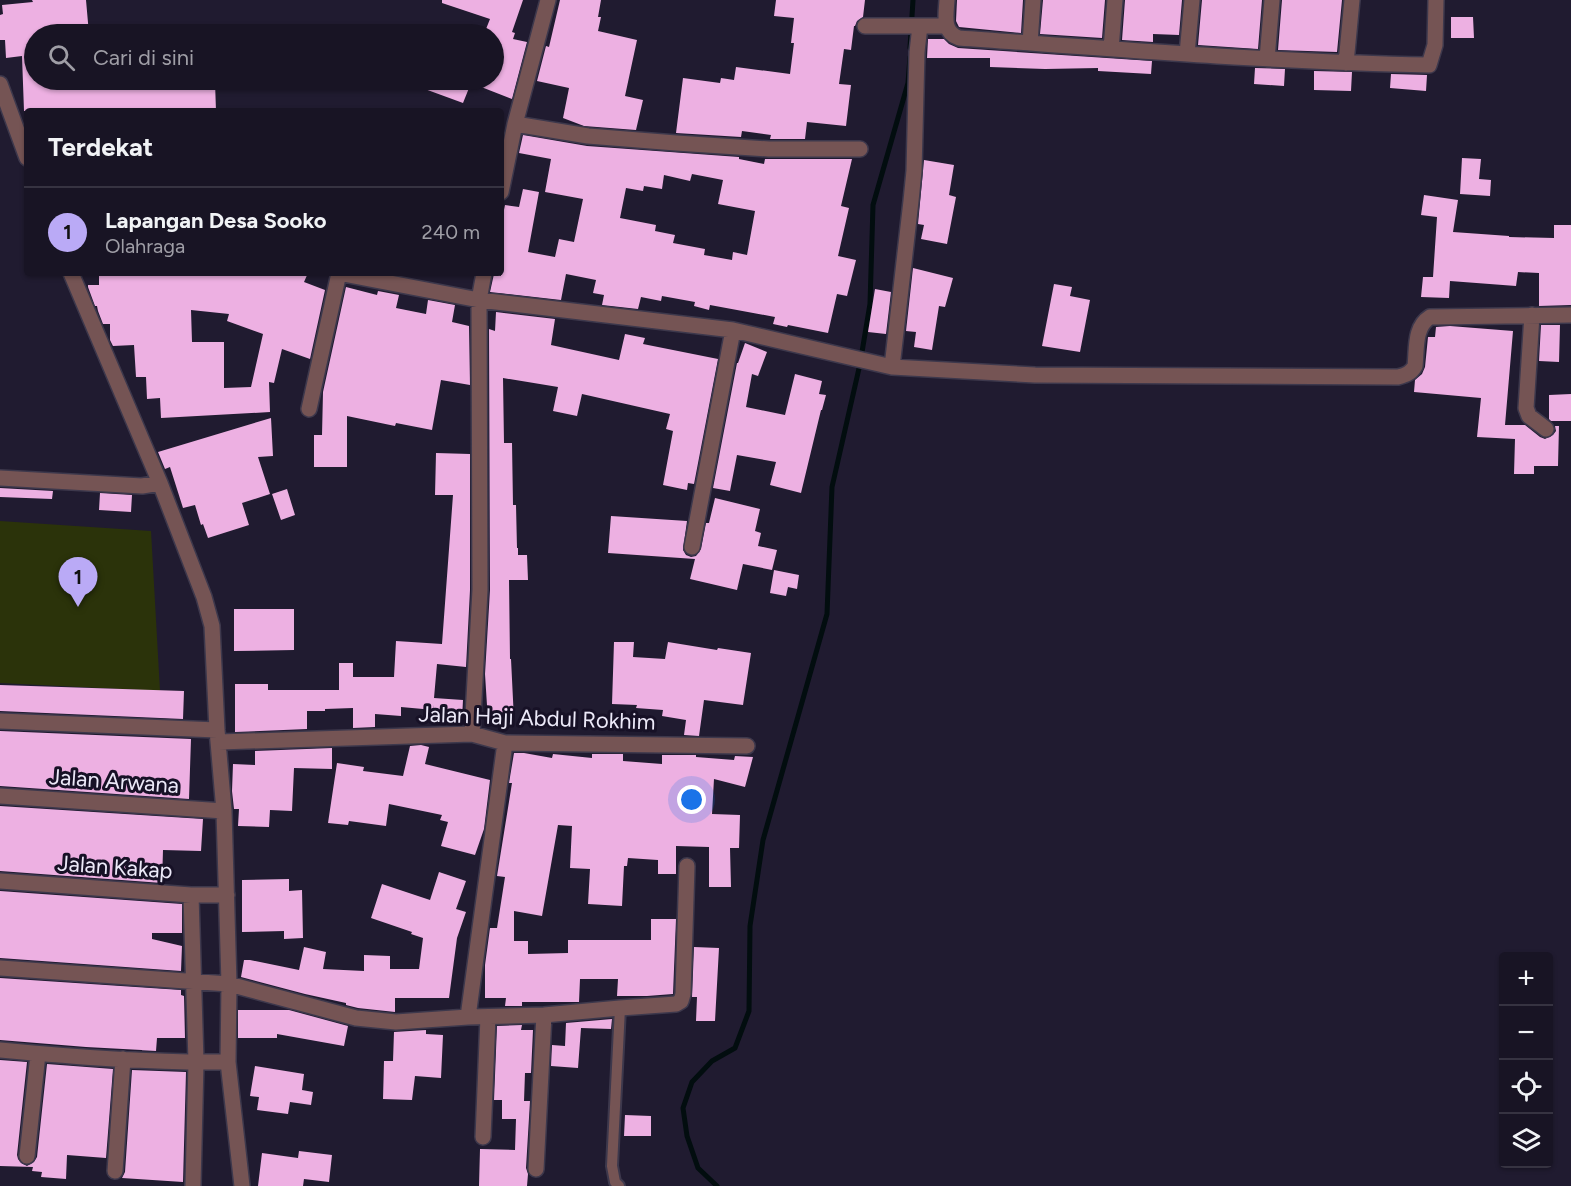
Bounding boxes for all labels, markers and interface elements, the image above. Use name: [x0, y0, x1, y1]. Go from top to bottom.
search box: [24, 24, 504, 90]
icon: search: [45, 41, 78, 74]
text: Cari di sini: [93, 44, 194, 71]
text: Terdekat: [48, 131, 153, 163]
text: Lapangan Desa Sooko: [105, 207, 326, 234]
text: 1: [63, 220, 72, 244]
text: 240 m: [422, 220, 480, 244]
text: Olahraga: [105, 234, 185, 258]
pin: 1: [58, 558, 98, 607]
street label: Jalan Haji Abdul Rokhim: [418, 700, 656, 736]
street label: Jalan Arwana: [48, 763, 180, 799]
your location: [677, 785, 706, 814]
street label: Jalan Kakap: [56, 850, 174, 884]
map controls: [1499, 952, 1553, 1168]
button: +: [1499, 952, 1553, 1006]
button: −: [1499, 1006, 1553, 1060]
button: locate: [1499, 1060, 1553, 1114]
button: layers: [1499, 1114, 1553, 1168]

